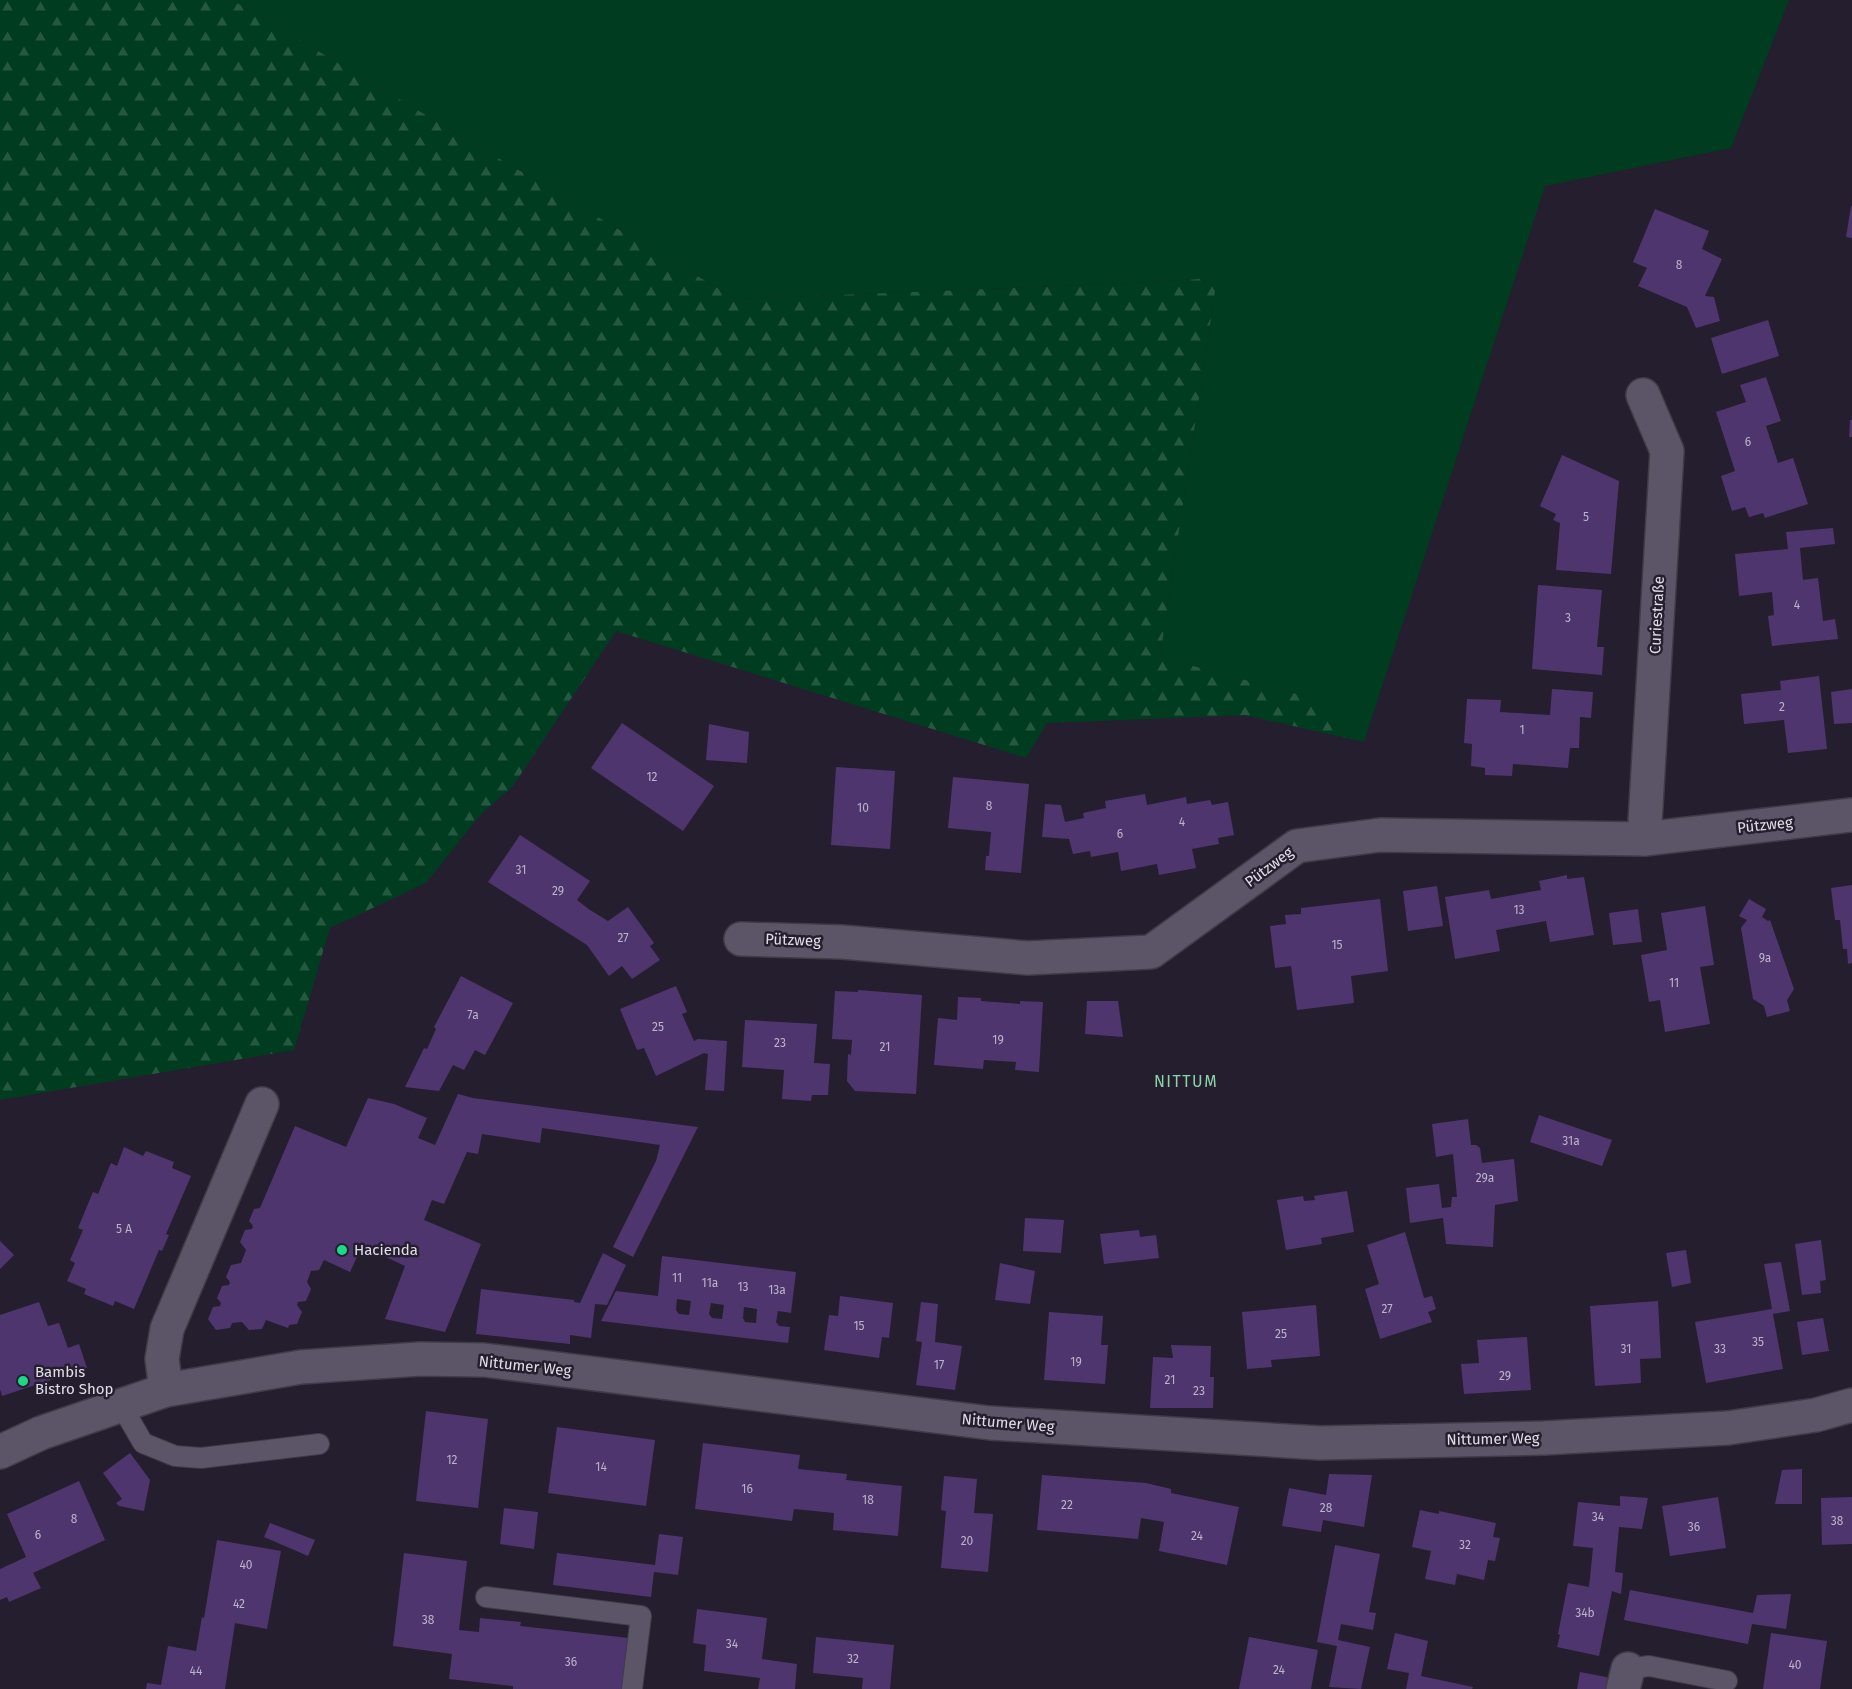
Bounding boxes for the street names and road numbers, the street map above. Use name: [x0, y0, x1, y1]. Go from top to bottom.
street label: Curiestraße: [1646, 576, 1668, 654]
street label: Pützweg: [1736, 813, 1794, 837]
street label: Pützweg: [1241, 843, 1297, 891]
street label: Pützweg: [765, 930, 821, 950]
street label: Nittumer Weg: [478, 1352, 572, 1380]
street label: Nittumer Weg: [961, 1410, 1055, 1436]
street label: Nittumer Weg: [1446, 1429, 1540, 1449]

